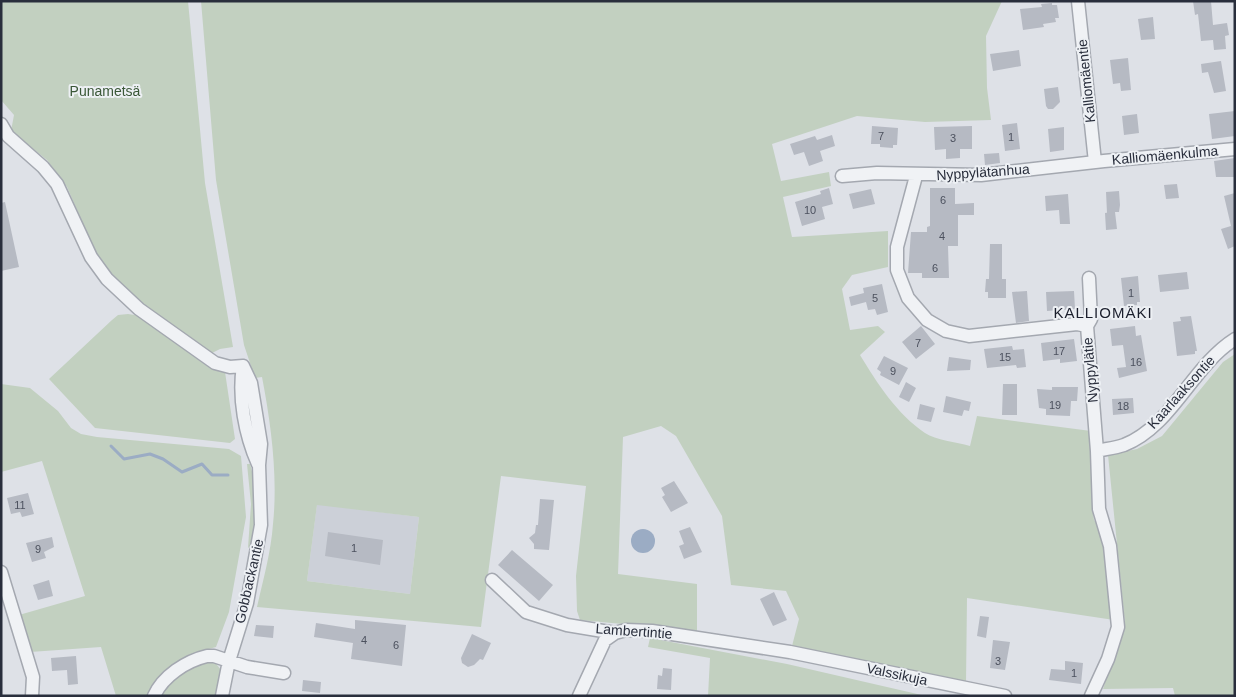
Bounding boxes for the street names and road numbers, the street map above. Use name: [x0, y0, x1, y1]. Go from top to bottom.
street label: Kalliomäentie: [1074, 38, 1098, 124]
street label: Kalliomäenkulma: [1111, 142, 1219, 168]
street label: Nyppylätanhua: [936, 161, 1030, 183]
street label: Nyppylätie: [1079, 337, 1101, 403]
street label: Kaarlaaksontie: [1144, 352, 1218, 432]
street label: Gobbackantie: [231, 537, 267, 625]
street label: Lambertintie: [595, 620, 673, 642]
street label: Valssikuja: [865, 660, 929, 688]

